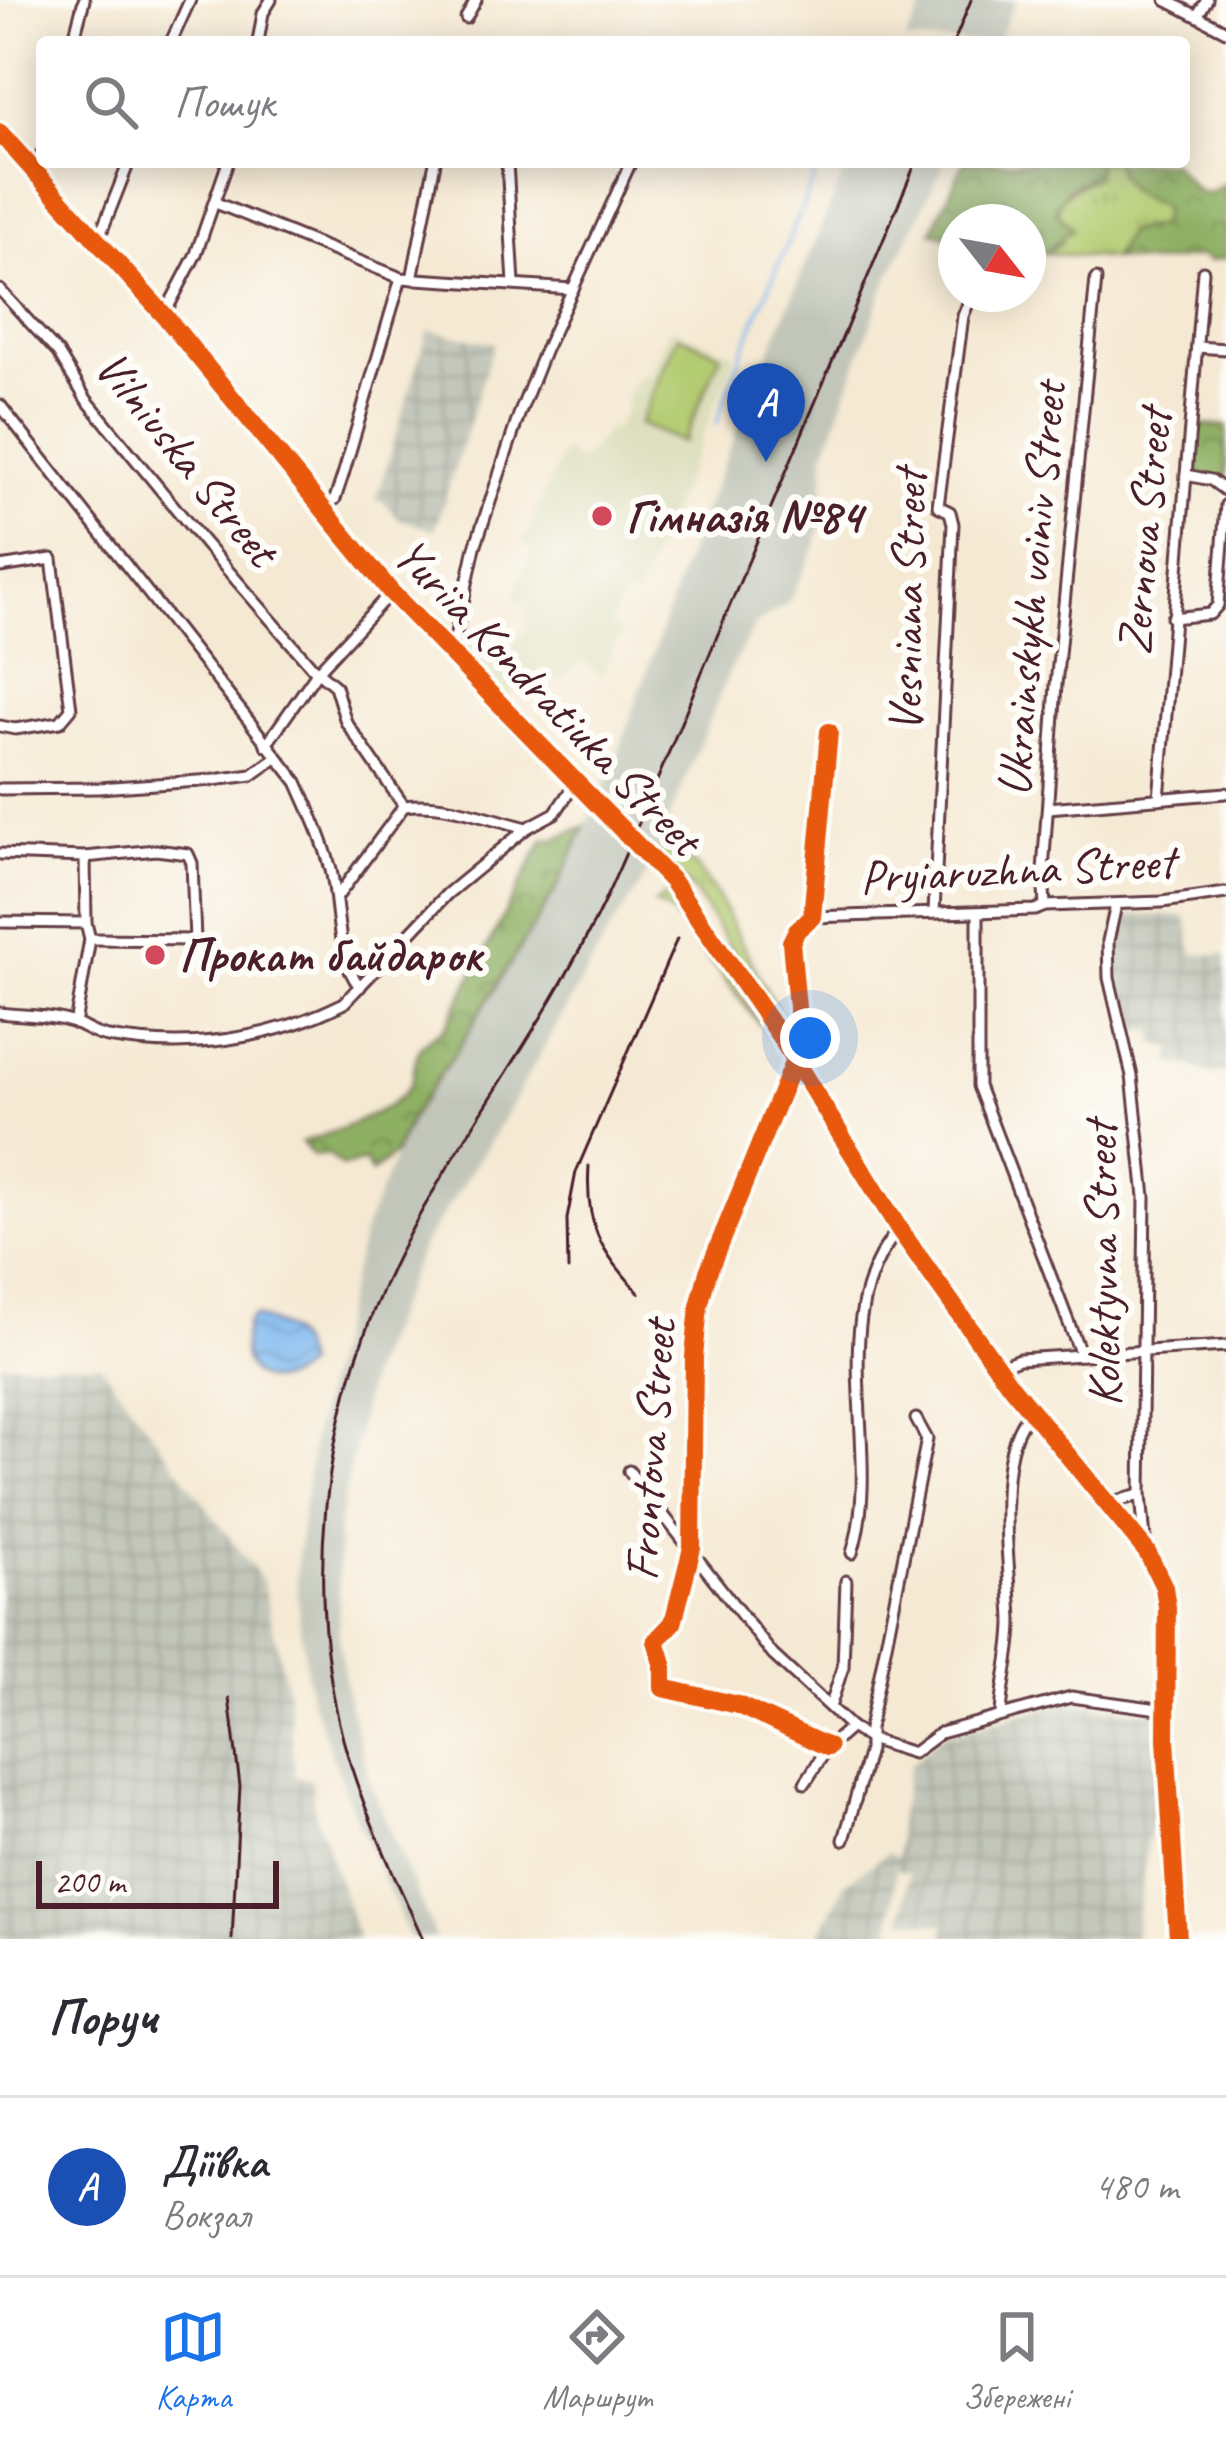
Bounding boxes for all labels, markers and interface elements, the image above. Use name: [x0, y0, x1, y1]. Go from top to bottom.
search box: [36, 36, 1190, 168]
icon: search: [78, 69, 144, 135]
text: Пошук: [174, 74, 274, 131]
north arrow: [938, 204, 1046, 312]
street label: Vilniuska Street: [82, 338, 294, 581]
pin: A: [727, 363, 805, 462]
street label: Ukrainskykh voiniv Street: [983, 376, 1079, 798]
street label: Zernova Street: [1103, 401, 1185, 657]
street label: Vesniana Street: [875, 463, 939, 733]
place label: Гімназія №84: [626, 486, 867, 546]
marker: Гімназія №84: [589, 503, 615, 529]
street label: Yuriia Kondratiuka Street: [381, 525, 718, 870]
street label: Pryiaruzhna Street: [858, 830, 1182, 907]
place label: Прокат байдарок: [179, 925, 485, 985]
marker: Прокат байдарок: [142, 942, 168, 968]
your location: [780, 1008, 840, 1068]
street label: Kolektyvna Street: [1069, 1115, 1134, 1407]
street label: Frontova Street: [611, 1314, 689, 1582]
scale bar: [36, 1855, 279, 1908]
text: 200 m: [54, 1861, 125, 1903]
text: Поруч: [48, 1985, 157, 2049]
text: Діївка: [162, 2134, 267, 2191]
text: A: [77, 2162, 97, 2211]
text: 480 m: [1094, 2162, 1178, 2211]
text: Вокзал: [162, 2191, 250, 2240]
tab: Карта: [156, 2304, 231, 2418]
tab: Маршрут: [543, 2304, 651, 2418]
tab: Збережені: [963, 2304, 1070, 2418]

